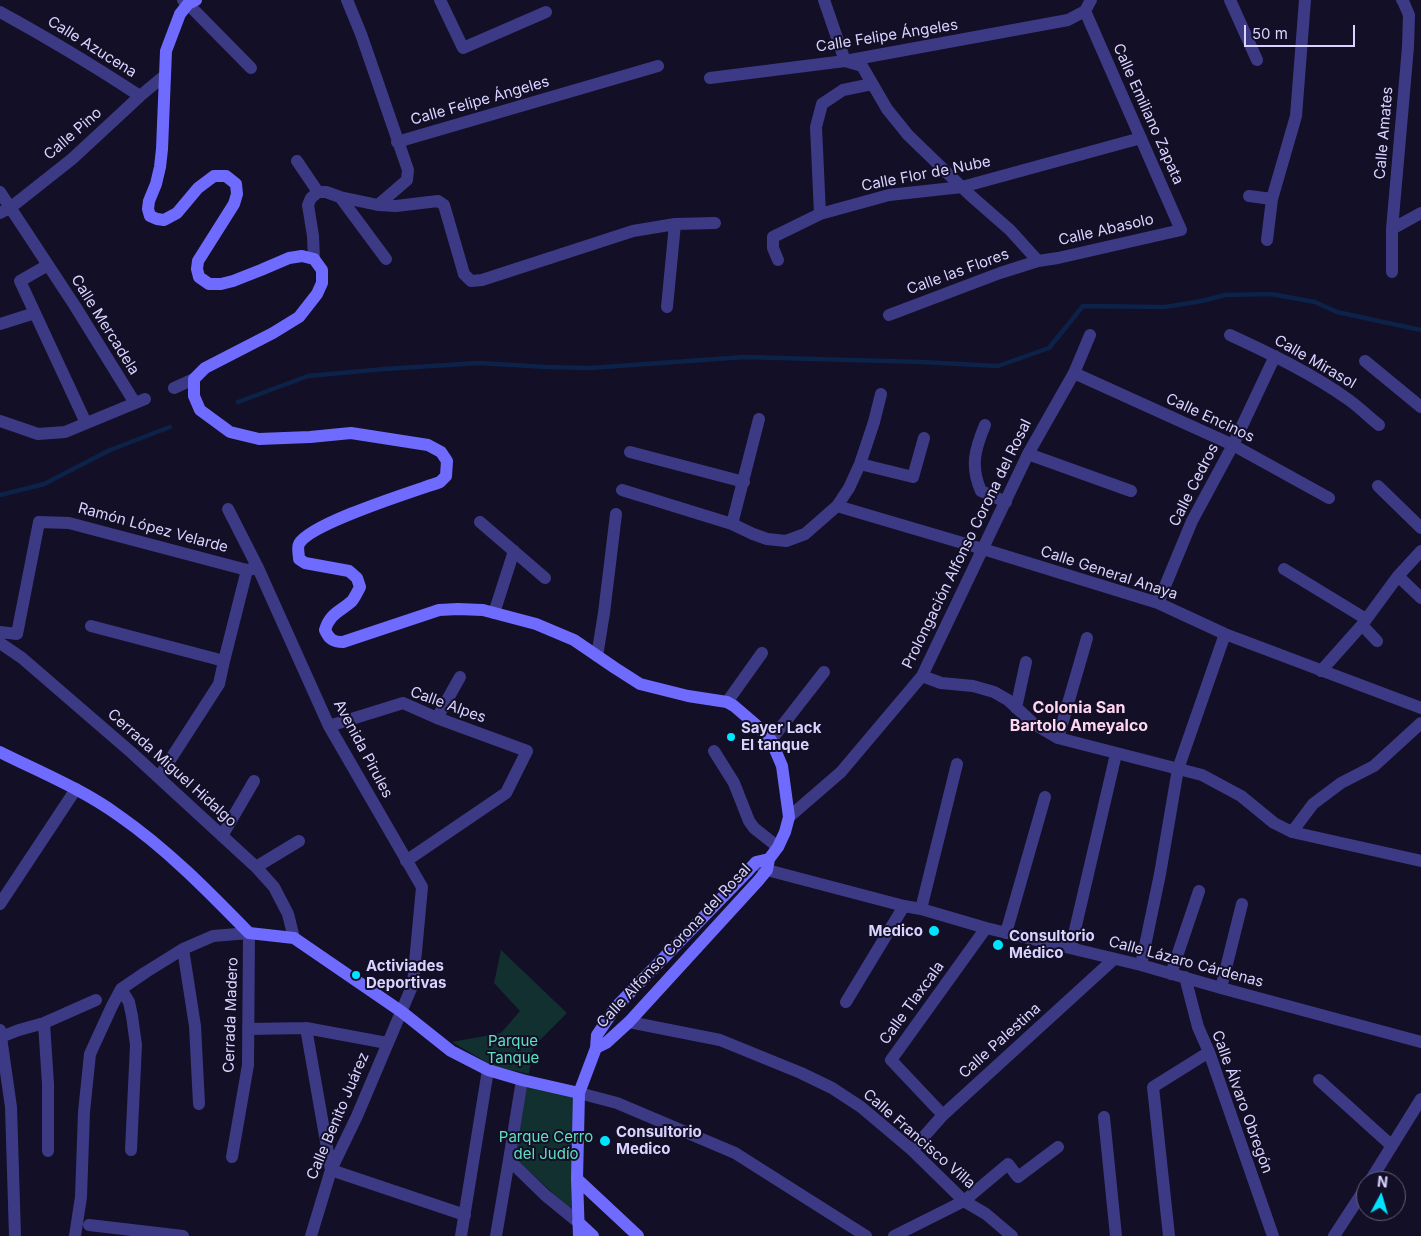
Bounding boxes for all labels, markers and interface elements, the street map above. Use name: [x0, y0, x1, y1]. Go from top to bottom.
street label: Calle Azucena: [44, 12, 140, 82]
scale bar: [1246, 15, 1357, 47]
street label: Calle Felipe Ángeles: [815, 16, 959, 56]
text: 50 m: [1252, 24, 1288, 43]
street label: Calle Emiliano Zapata: [1109, 41, 1187, 187]
street label: Calle Felipe Ángeles: [409, 73, 551, 129]
street label: Calle Amates: [1371, 86, 1397, 180]
street label: Calle Pino: [40, 104, 106, 164]
street label: Calle Flor de Nube: [860, 153, 992, 195]
street label: Calle Abasolo: [1057, 210, 1155, 250]
street label: Calle las Flores: [904, 245, 1012, 299]
street label: Calle Mercadela: [67, 272, 143, 378]
street label: Calle Mirasol: [1271, 331, 1359, 393]
street label: Calle Encinos: [1163, 390, 1257, 446]
street label: Prolongación Alfonso Corona del Rosal: [899, 416, 1035, 672]
street label: Calle Cedros: [1165, 440, 1223, 530]
street label: Ramón López Velarde: [76, 499, 230, 557]
street label: Calle General Anaya: [1038, 542, 1180, 604]
street label: Calle Alpes: [408, 683, 488, 727]
street label: Avenida Pirules: [330, 697, 396, 801]
district label: Colonia San Bartolo Ameyalco: [1010, 698, 1148, 736]
street label: Cerrada Miguel Hidalgo: [104, 705, 240, 831]
place label: Sayer Lack El tanque: [741, 719, 821, 754]
marker: Sayer Lack El tanque: [725, 731, 737, 743]
street label: Calle Alfonso Corona del Rosal: [593, 860, 755, 1032]
place label: Medico: [869, 922, 923, 940]
marker: Medico: [927, 924, 941, 938]
place label: Consultorio Médico: [1009, 927, 1095, 962]
street label: Calle Lázaro Cárdenas: [1107, 933, 1265, 991]
marker: Consultorio Médico: [991, 938, 1005, 952]
street label: Cerrada Madero: [220, 957, 242, 1073]
place label: Activiades Deportivas: [366, 957, 446, 992]
street label: Calle Tlaxcala: [876, 958, 948, 1048]
marker: Activiades Deportivas: [350, 969, 362, 981]
street label: Calle Palestina: [955, 1000, 1045, 1082]
street label: Calle Álvaro Obregón: [1208, 1028, 1276, 1176]
park label: Parque Tanque: [487, 1032, 539, 1067]
street label: Calle Benito Juárez: [303, 1050, 373, 1182]
street label: Calle Francisco Villa: [859, 1085, 979, 1193]
place label: Consultorio Medico: [616, 1123, 702, 1158]
park label: Parque Cerro del Judío: [499, 1128, 593, 1163]
marker: Consultorio Medico: [598, 1134, 612, 1148]
north arrow: [1356, 1171, 1406, 1221]
text: N: [1376, 1173, 1389, 1191]

